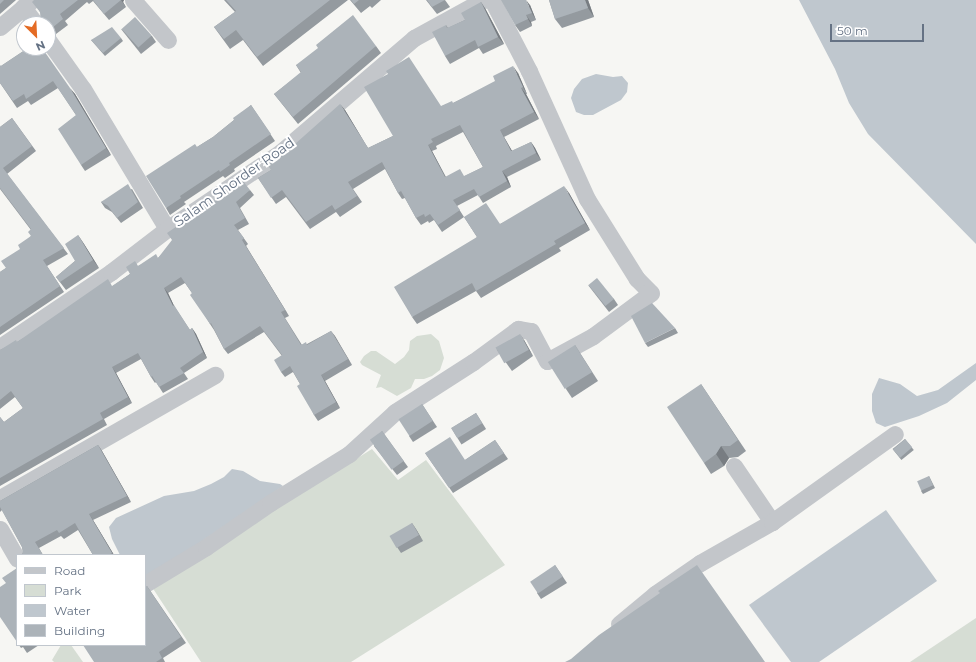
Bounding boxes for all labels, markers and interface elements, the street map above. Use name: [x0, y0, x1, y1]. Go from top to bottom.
north arrow: [16, 16, 56, 56]
scale bar: [832, 16, 926, 42]
text: 50 m: [837, 23, 868, 38]
text: N: [34, 38, 47, 54]
street label: Salam Shorder Road: [170, 134, 298, 230]
legend: [16, 554, 146, 646]
text: Road: [54, 563, 85, 578]
text: Park: [54, 583, 81, 598]
text: Water: [54, 603, 90, 618]
text: Building: [54, 623, 105, 638]

